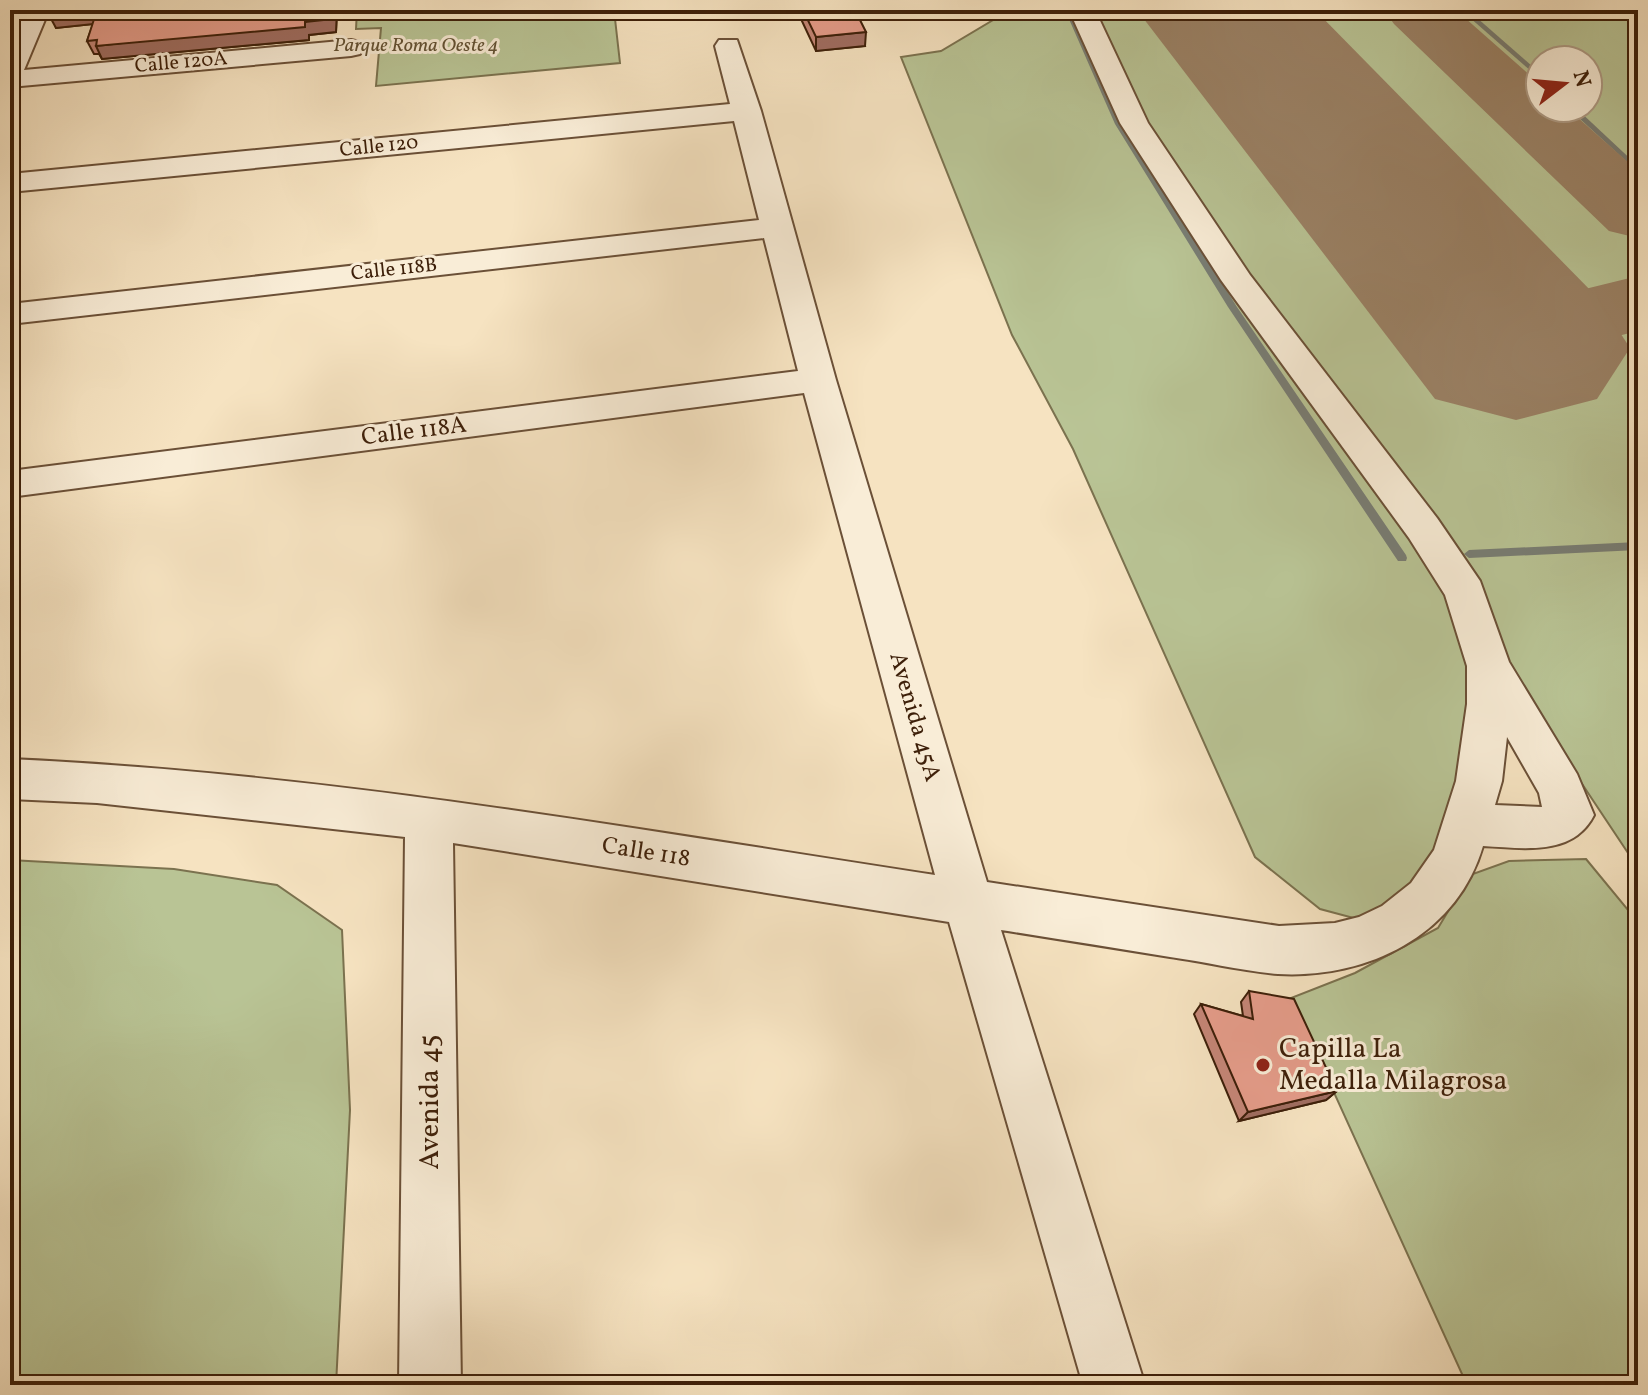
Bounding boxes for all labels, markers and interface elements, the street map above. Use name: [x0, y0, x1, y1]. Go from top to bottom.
park label: Parque Roma Oeste 4: [333, 32, 499, 60]
north arrow: [1524, 44, 1604, 124]
street label: Calle 120A: [134, 45, 228, 81]
text: N: [1564, 67, 1598, 91]
street label: Calle 120: [338, 129, 420, 165]
street label: Calle 118B: [349, 252, 439, 288]
street label: Calle 118A: [359, 409, 469, 455]
street label: Avenida 45A: [879, 648, 949, 786]
street label: Calle 118: [599, 829, 693, 877]
place label: Capilla La Medalla Milagrosa: [1279, 1030, 1507, 1101]
street label: Avenida 45: [411, 1034, 450, 1170]
marker: Capilla La Medalla Milagrosa: [1254, 1056, 1272, 1074]

